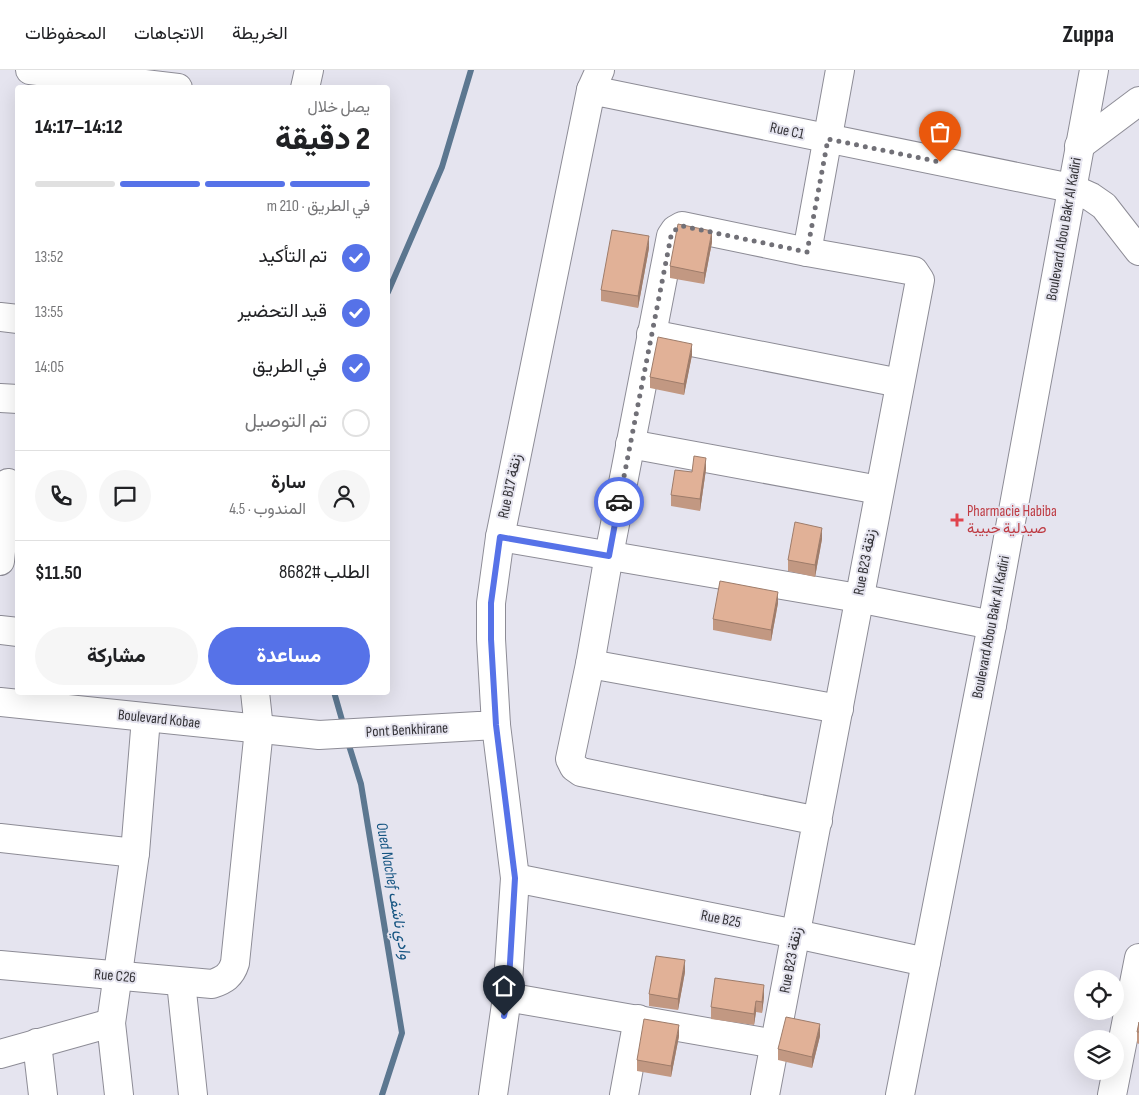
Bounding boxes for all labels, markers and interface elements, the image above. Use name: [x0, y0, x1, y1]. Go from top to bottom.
text: Zuppa: [1063, 20, 1114, 49]
text: المحفوظات: [25, 23, 106, 44]
text: الاتجاهات: [134, 23, 204, 44]
text: الخريطة: [232, 23, 288, 44]
text: يصل خلال: [307, 98, 370, 117]
pin: [919, 111, 961, 162]
text: 14:12–14:17: [35, 116, 123, 139]
street label: Rue C1: [768, 118, 806, 144]
icon: bag: [926, 118, 954, 146]
text: 2 دقيقة: [275, 120, 370, 159]
street label: Boulevard Abou Bakr Al Kadiri: [1042, 156, 1086, 302]
text: في الطريق · 210 m: [267, 197, 370, 216]
icon: check: [342, 244, 370, 272]
text: تم التأكيد: [259, 245, 327, 268]
text: 13:52: [35, 248, 63, 267]
icon: check: [342, 299, 370, 327]
text: قيد التحضير: [237, 300, 327, 323]
text: 13:55: [35, 303, 63, 322]
icon: check: [342, 354, 370, 382]
text: في الطريق: [252, 355, 327, 378]
text: 14:05: [35, 358, 64, 377]
text: تم التوصيل: [245, 410, 327, 433]
street label: Rue B17 زنقة: [494, 452, 526, 520]
button: phone: [35, 470, 87, 522]
button: chat: [99, 470, 151, 522]
button: person: [318, 470, 370, 522]
text: سارة: [271, 471, 306, 494]
courier: [594, 477, 644, 527]
icon: car: [605, 488, 633, 516]
text: المندوب · 4.5: [229, 500, 306, 519]
place label: Pharmacie Habiba صيدلية حبيبة: [967, 502, 1057, 538]
marker: Pharmacie Habiba صيدلية حبيبة: [951, 514, 963, 526]
street label: Rue B23 زنقة: [849, 527, 881, 597]
street label: Boulevard Abou Bakr Al Kadiri: [968, 554, 1014, 700]
text: الطلب #8682: [279, 561, 370, 584]
text: $11.50: [35, 562, 82, 585]
button: مشاركة: [35, 627, 198, 685]
button: مساعدة: [208, 627, 370, 685]
street label: Boulevard Kobae: [117, 705, 201, 733]
street label: Pont Benkhirane: [365, 718, 449, 742]
water label: Oued Nachef وادي ناشف: [369, 821, 414, 962]
street label: Rue B25: [699, 906, 743, 932]
street label: Rue B23 زنقة: [775, 925, 807, 995]
street label: Rue C26: [93, 965, 137, 987]
pin: [483, 965, 525, 1016]
map controls: [1074, 970, 1124, 1080]
button: locate: [1074, 970, 1124, 1020]
icon: home: [490, 972, 518, 1000]
button: layers: [1074, 1030, 1124, 1080]

